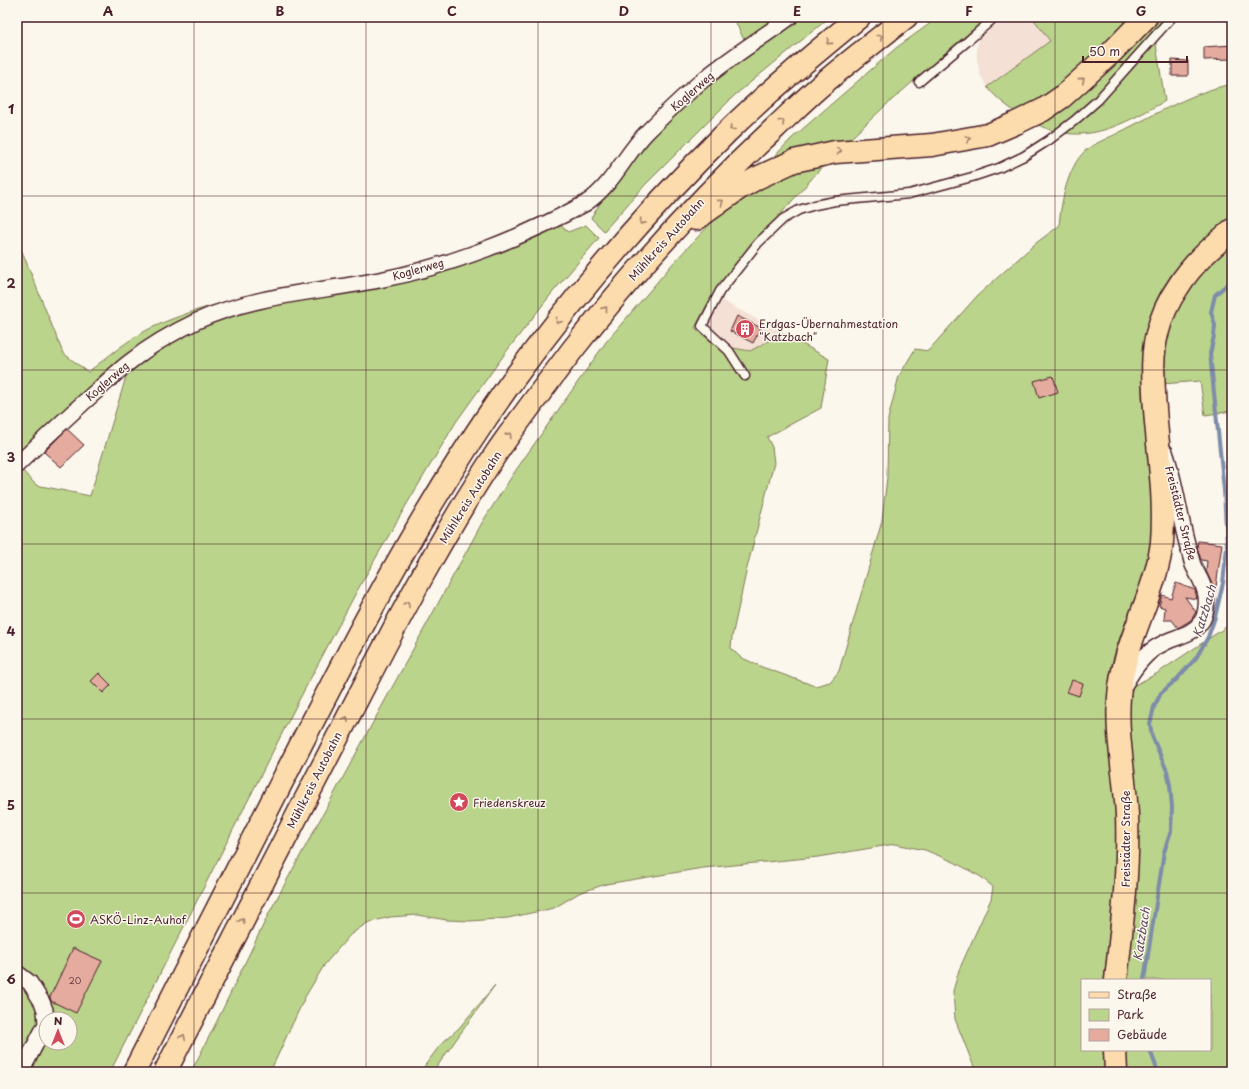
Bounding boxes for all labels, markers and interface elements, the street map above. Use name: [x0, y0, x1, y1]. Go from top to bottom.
text: A: [103, 1, 113, 20]
text: B: [276, 1, 285, 20]
text: C: [447, 1, 457, 20]
text: D: [619, 1, 629, 20]
text: E: [793, 1, 801, 20]
text: F: [965, 1, 973, 20]
text: G: [1136, 1, 1146, 20]
one-way arrow: [876, 35, 883, 42]
one-way arrow: [826, 37, 834, 44]
scale bar: [1083, 38, 1187, 64]
text: 50 m: [1089, 42, 1120, 60]
street label: Koglerweg: [666, 67, 718, 115]
one-way arrow: [1077, 77, 1085, 84]
text: 1: [8, 99, 14, 118]
one-way arrow: [777, 120, 784, 127]
one-way arrow: [729, 123, 737, 131]
one-way arrow: [965, 135, 971, 143]
one-way arrow: [836, 147, 842, 156]
street label: Mühlkreis Autobahn: [624, 194, 708, 284]
one-way arrow: [717, 199, 724, 207]
one-way arrow: [639, 217, 647, 225]
street label: Koglerweg: [390, 254, 446, 284]
text: 2: [6, 273, 16, 292]
one-way arrow: [601, 307, 608, 314]
place label: Erdgas-Übernahmestation "Katzbach": [759, 315, 898, 345]
one-way arrow: [555, 316, 562, 324]
building icon: Erdgas-Übernahmestation "Katzbach": [734, 318, 756, 340]
street label: Koglerweg: [81, 357, 133, 405]
one-way arrow: [504, 432, 512, 439]
text: 3: [7, 447, 16, 466]
street label: Mühlkreis Autobahn: [435, 447, 505, 547]
street label: Freistädter Straße: [1161, 464, 1201, 562]
water label: Katzbach: [1188, 582, 1221, 639]
one-way arrow: [402, 600, 409, 608]
text: 4: [7, 621, 16, 640]
one-way arrow: [342, 715, 349, 723]
street label: Mühlkreis Autobahn: [282, 729, 346, 831]
street label: Freistädter Straße: [1117, 790, 1134, 888]
place icon: Friedenskreuz: [448, 791, 470, 813]
place label: Friedenskreuz: [473, 794, 546, 811]
text: 5: [7, 795, 15, 814]
water label: Katzbach: [1128, 905, 1154, 962]
sports icon: ASKÖ-Linz-Auhof: [65, 908, 87, 930]
place label: ASKÖ-Linz-Auhof: [90, 911, 187, 928]
one-way arrow: [237, 918, 245, 926]
text: 6: [6, 969, 16, 988]
house number: 20: [69, 973, 82, 987]
legend: [1081, 979, 1211, 1051]
text: Straße: [1117, 985, 1157, 1003]
text: Park: [1117, 1005, 1144, 1023]
north arrow: [38, 1011, 78, 1051]
text: N: [54, 1012, 63, 1029]
text: Gebäude: [1117, 1025, 1167, 1043]
one-way arrow: [178, 1034, 186, 1042]

